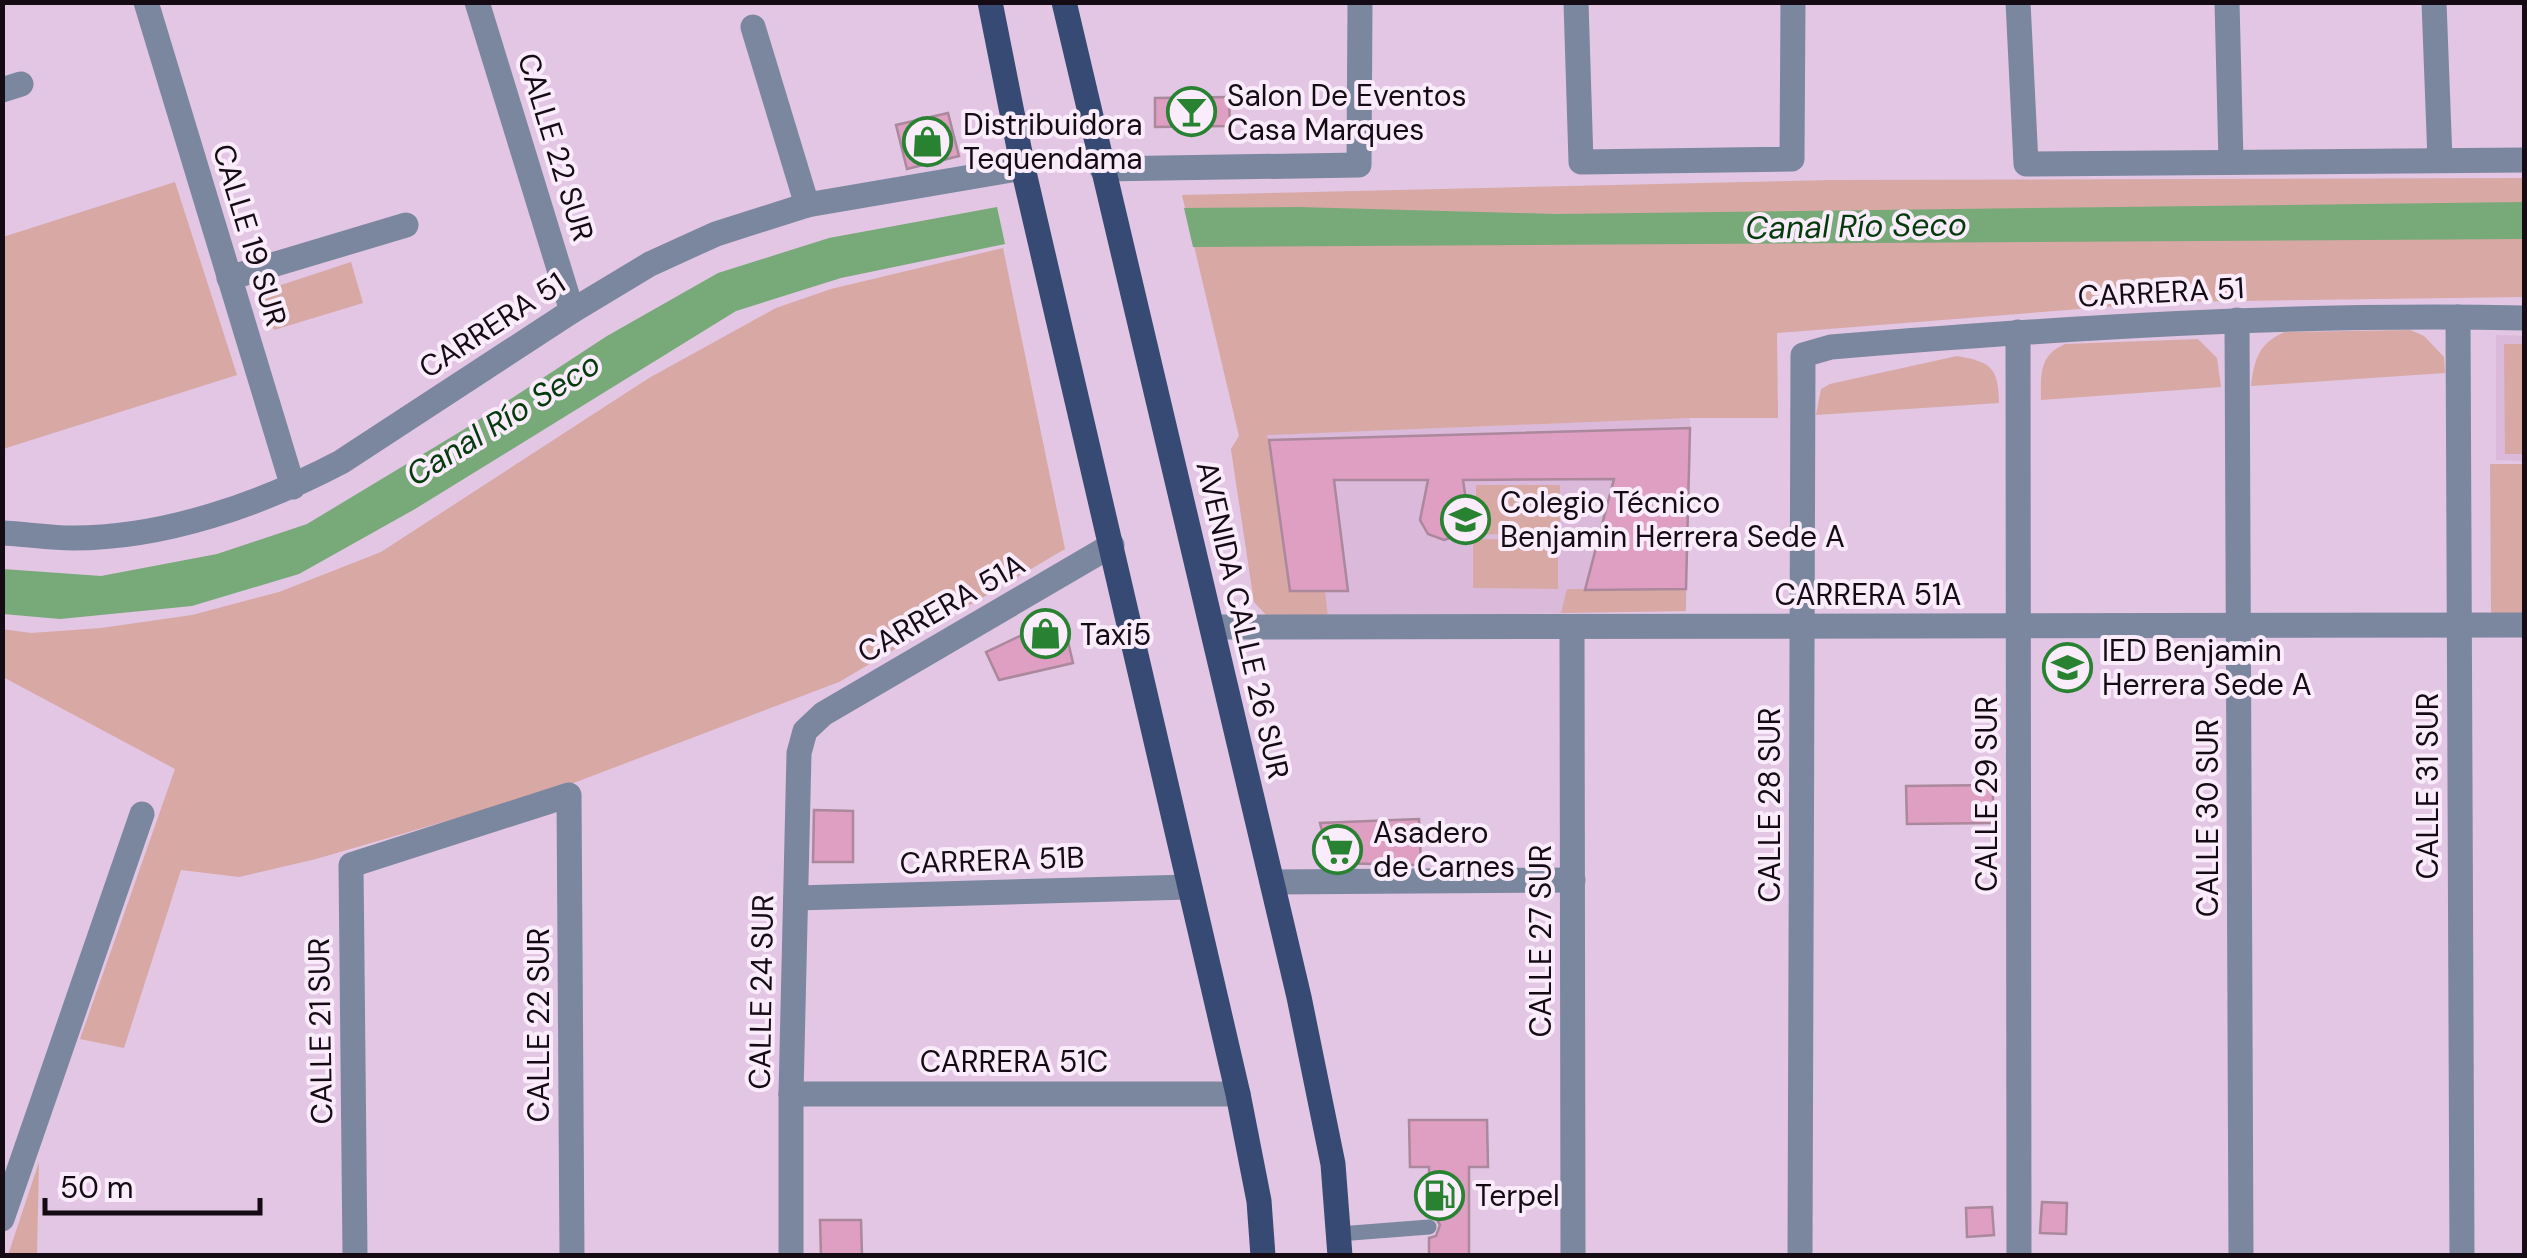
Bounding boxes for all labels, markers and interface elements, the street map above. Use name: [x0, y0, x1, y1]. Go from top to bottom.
street label: CALLE 22 SUR: [509, 48, 603, 246]
place label: Salon De Eventos Casa Marques: [1227, 76, 1467, 149]
bar icon: Salon De Eventos Casa Marques: [1166, 86, 1218, 138]
place label: Distribuidora Tequendama: [963, 105, 1143, 178]
shop icon: Distribuidora Tequendama: [902, 115, 954, 167]
street label: CALLE 19 SUR: [204, 139, 296, 331]
water label: Canal Río Seco: [1745, 203, 1967, 249]
street label: CARRERA 51: [411, 263, 573, 387]
street label: CARRERA 51: [2077, 268, 2245, 316]
water label: Canal Río Seco: [398, 342, 608, 496]
street label: AVENIDA CALLE 26 SUR: [1187, 457, 1299, 783]
place label: Colegio Técnico Benjamin Herrera Sede A: [1500, 483, 1845, 556]
school or university icon: Colegio Técnico Benjamin Herrera Sede A: [1439, 493, 1491, 545]
street label: CARRERA 51A: [850, 544, 1032, 672]
street label: CARRERA 51A: [1775, 575, 1961, 614]
shop icon: Taxi5: [1019, 608, 1071, 660]
place label: Taxi5: [1080, 615, 1151, 654]
place label: IED Benjamin Herrera Sede A: [2102, 631, 2312, 704]
school or university icon: IED Benjamin Herrera Sede A: [2041, 641, 2093, 693]
street label: CALLE 31 SUR: [2408, 693, 2447, 879]
street label: CALLE 29 SUR: [1967, 696, 2006, 892]
street label: CALLE 28 SUR: [1750, 707, 1789, 903]
street label: CALLE 30 SUR: [2188, 719, 2227, 917]
place label: Asadero de Carnes: [1373, 813, 1515, 886]
supermarket icon: Asadero de Carnes: [1312, 823, 1364, 875]
street label: CARRERA 51B: [899, 837, 1085, 883]
street label: CALLE 27 SUR: [1521, 844, 1560, 1038]
street label: CALLE 24 SUR: [740, 894, 782, 1090]
street label: CALLE 22 SUR: [519, 928, 558, 1122]
street label: CALLE 21 SUR: [299, 937, 341, 1125]
street label: CARRERA 51C: [920, 1042, 1108, 1081]
scale bar: [45, 1153, 260, 1215]
text: 50 m: [60, 1168, 134, 1207]
fuel station icon: Terpel: [1414, 1169, 1466, 1221]
place label: Terpel: [1475, 1176, 1560, 1215]

